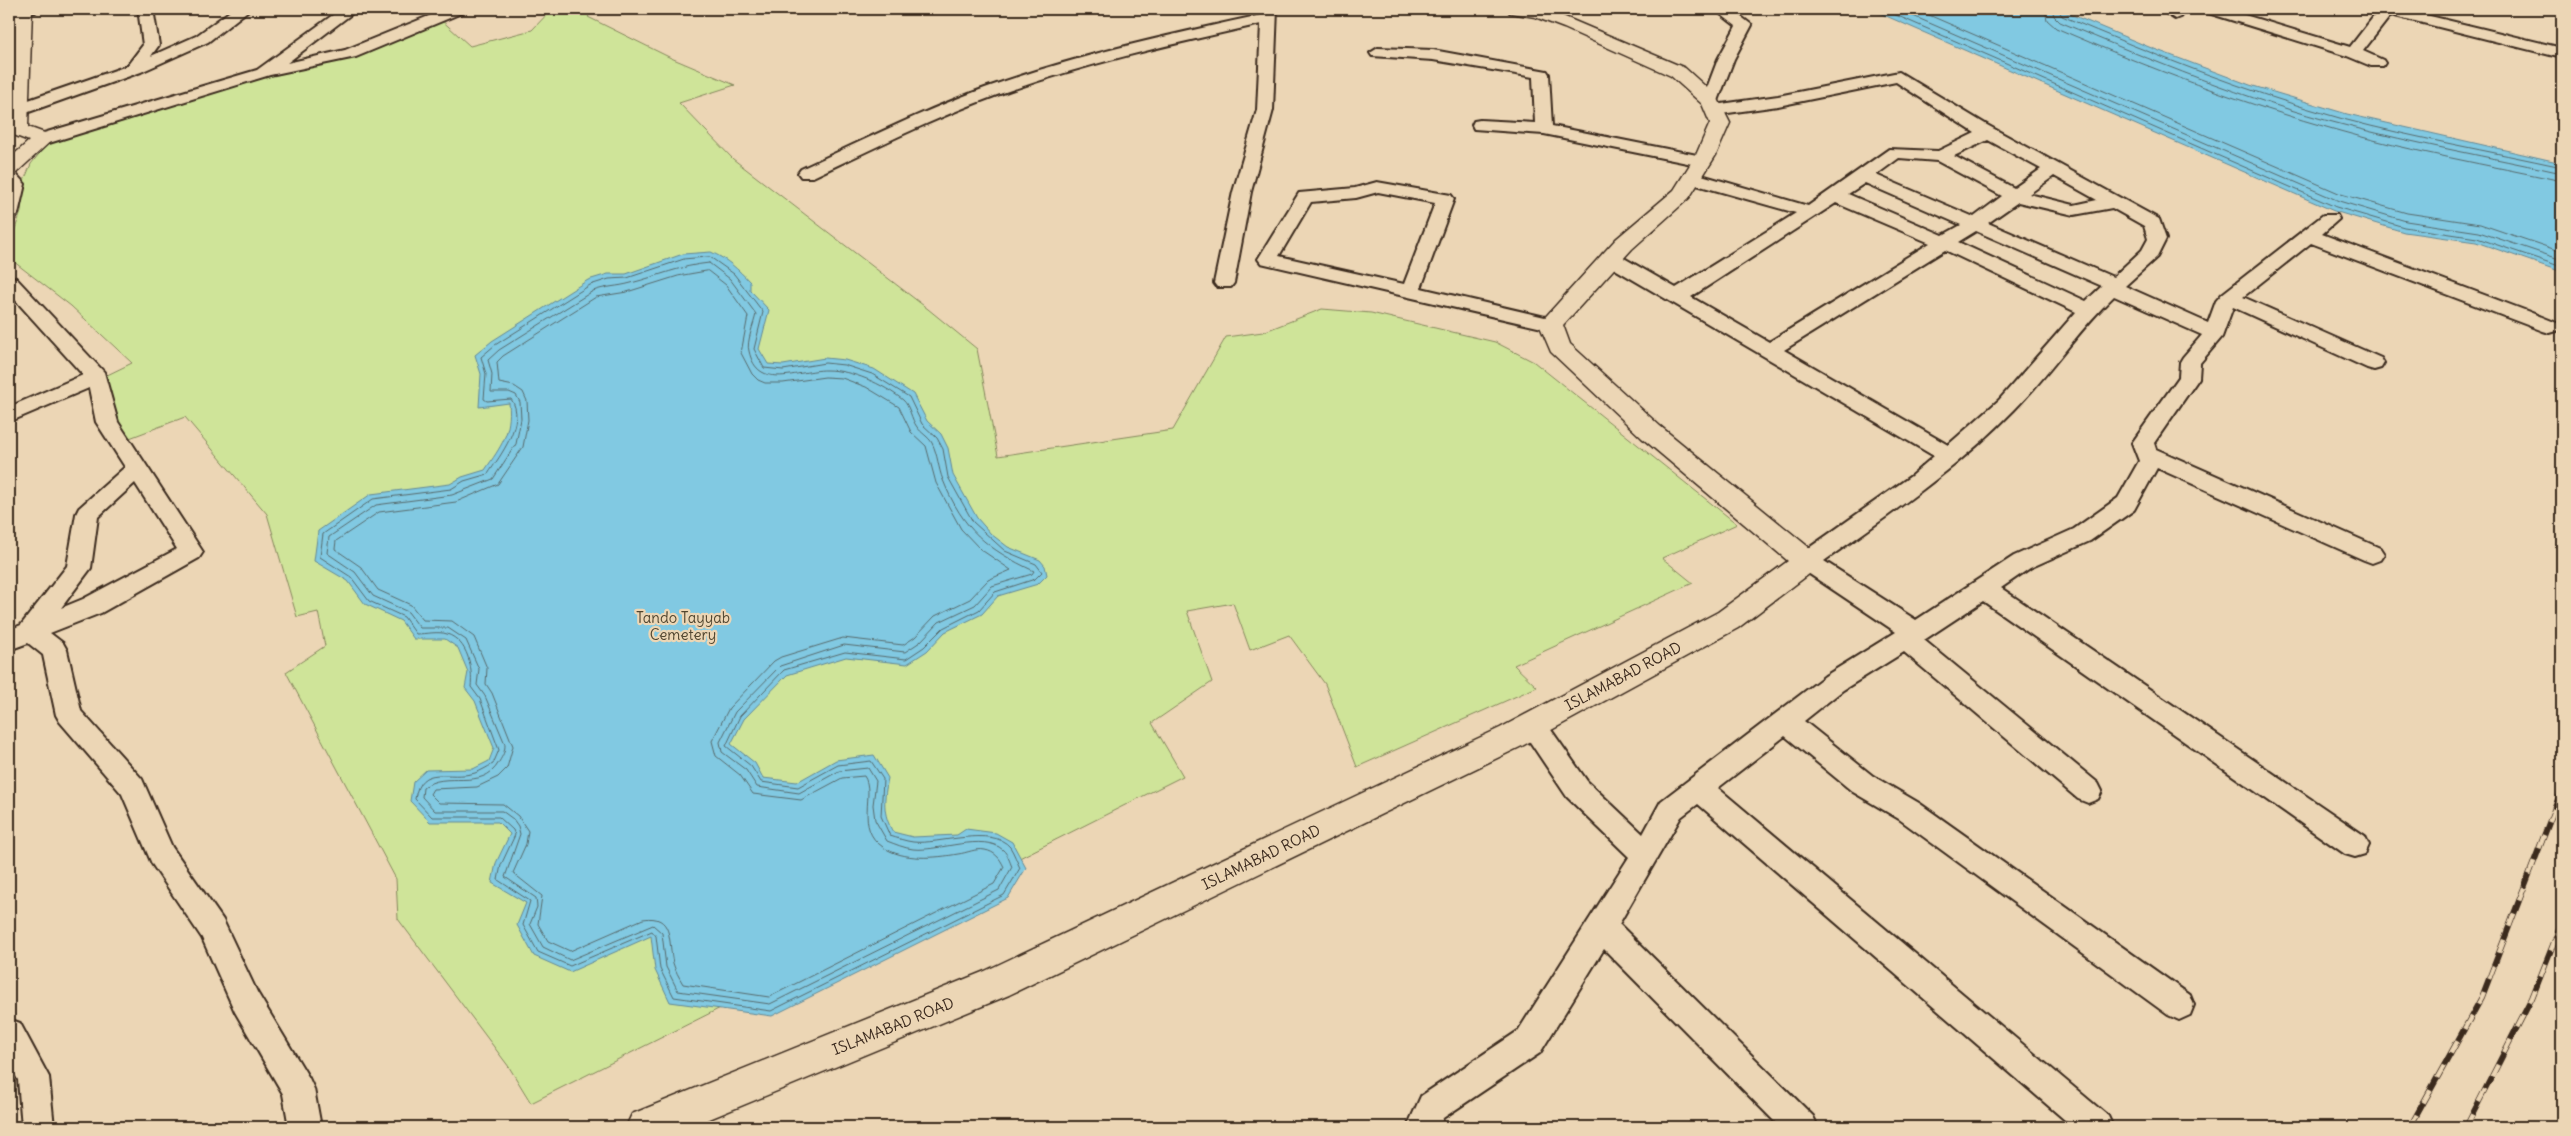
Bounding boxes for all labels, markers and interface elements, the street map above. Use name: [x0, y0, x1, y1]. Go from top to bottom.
park label: Tando Tayyab Cemetery: [636, 608, 730, 644]
street label: ISLAMABAD ROAD: [1561, 637, 1685, 715]
street label: ISLAMABAD ROAD: [1199, 820, 1323, 894]
street label: ISLAMABAD ROAD: [829, 993, 957, 1059]

